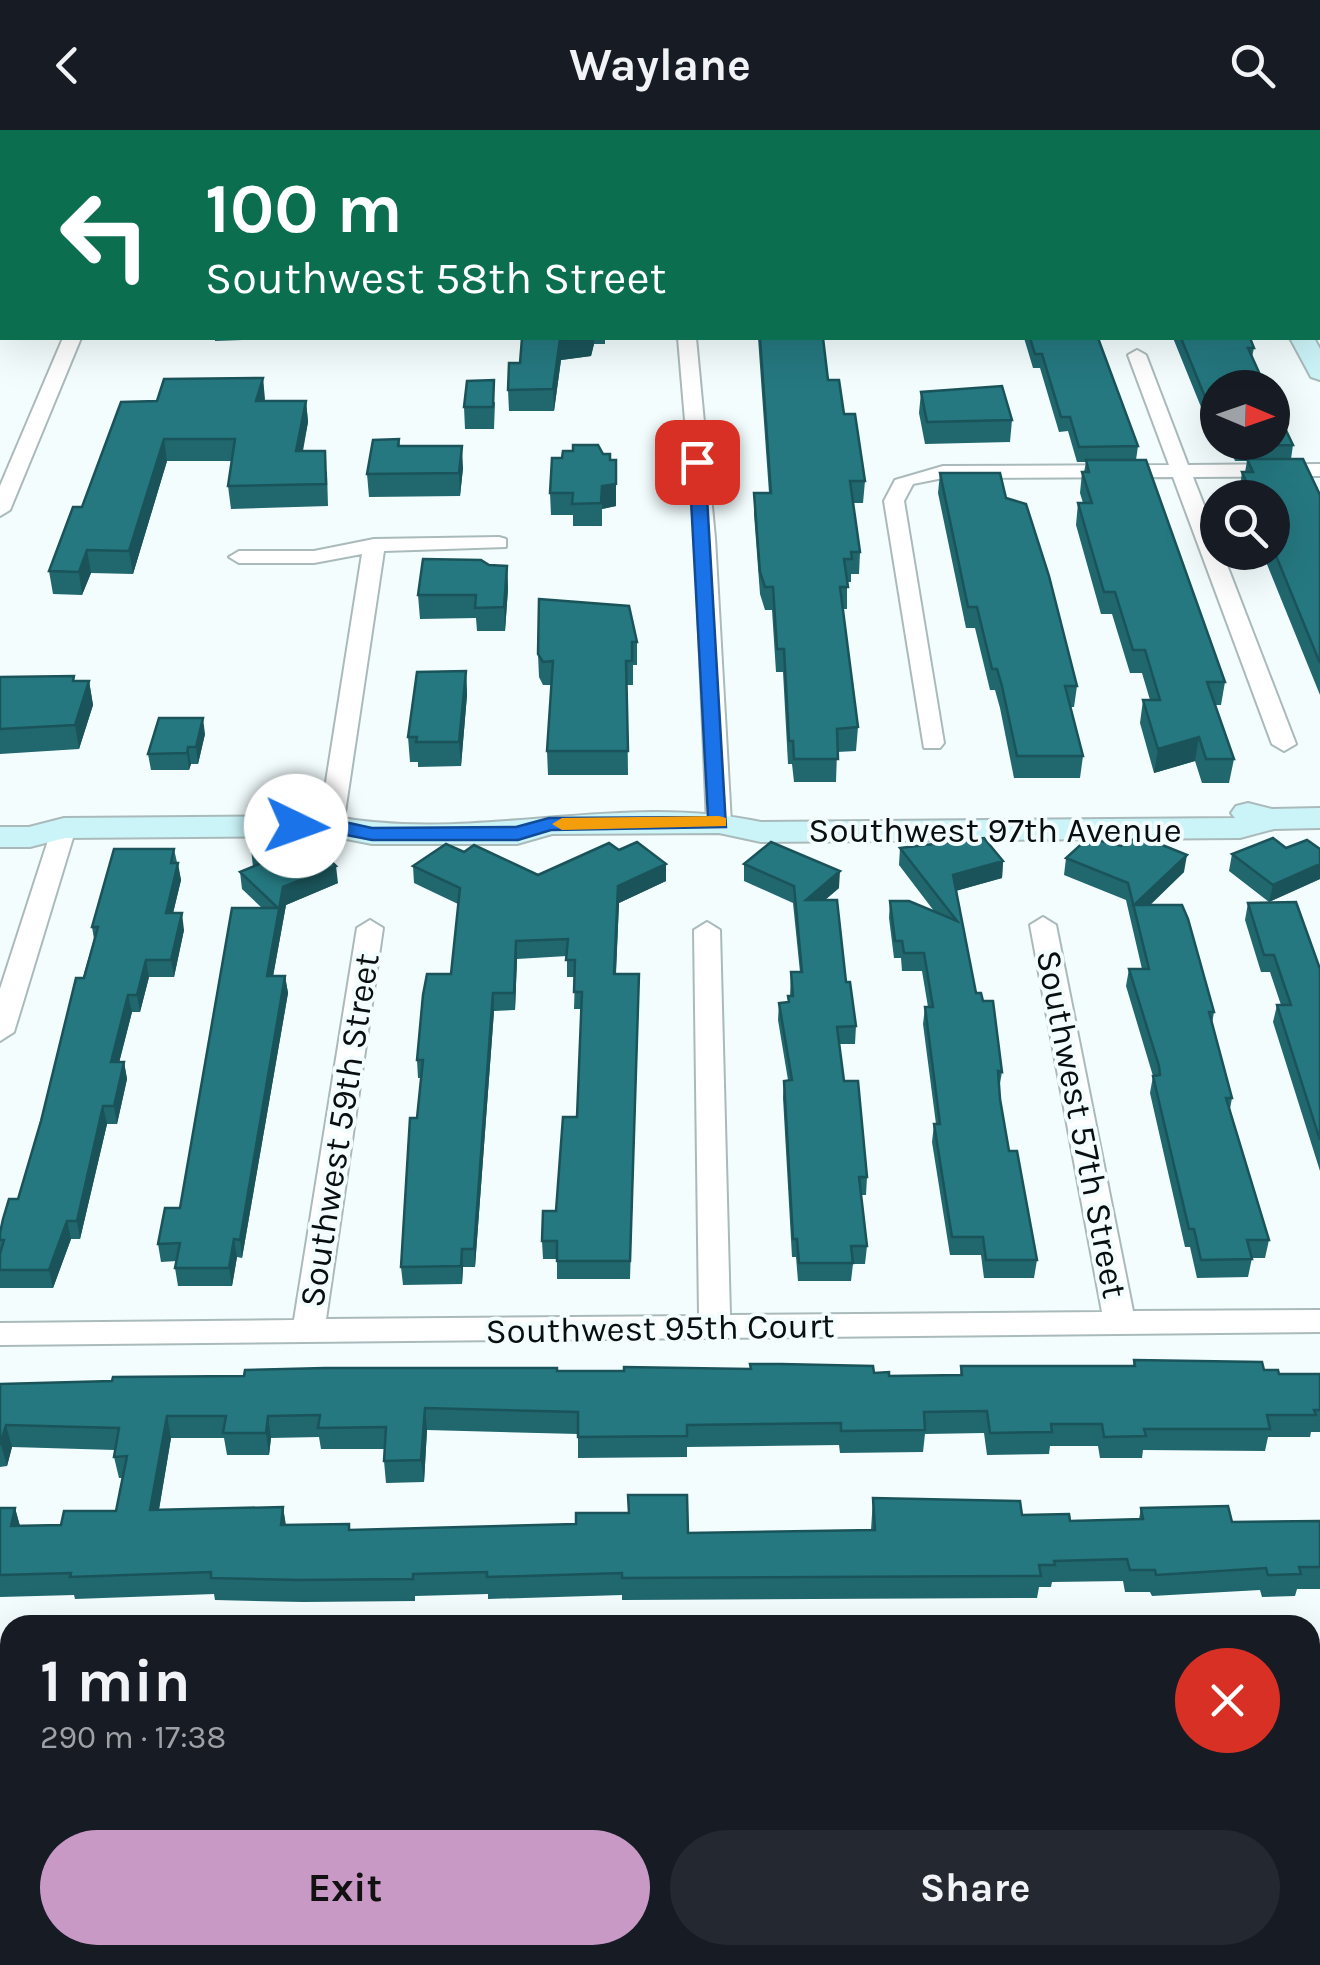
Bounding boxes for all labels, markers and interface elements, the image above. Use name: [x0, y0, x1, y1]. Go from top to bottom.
icon: back: [40, 38, 95, 93]
icon: search: [1225, 38, 1280, 93]
text: Waylane: [569, 39, 751, 91]
text: 100 m: [205, 168, 403, 250]
icon: left: [40, 170, 170, 300]
text: Southwest 58th Street: [205, 252, 666, 304]
north arrow: [1200, 370, 1290, 460]
map controls: [1200, 370, 1290, 570]
pin: [655, 420, 740, 505]
icon: arrive: [670, 435, 725, 490]
button: search: [1200, 480, 1290, 570]
position arrow: [244, 774, 348, 878]
street label: Southwest 97th Avenue: [808, 810, 1182, 851]
street label: Southwest 57th Street: [1028, 947, 1135, 1302]
street label: Southwest 59th Street: [291, 950, 388, 1310]
street label: Southwest 95th Court: [485, 1305, 835, 1352]
text: 1 min: [40, 1646, 191, 1716]
button: close: [1175, 1648, 1280, 1753]
text: 290 m · 17:38: [40, 1719, 226, 1756]
button: Exit: [40, 1830, 650, 1945]
button: Share: [670, 1830, 1280, 1945]

